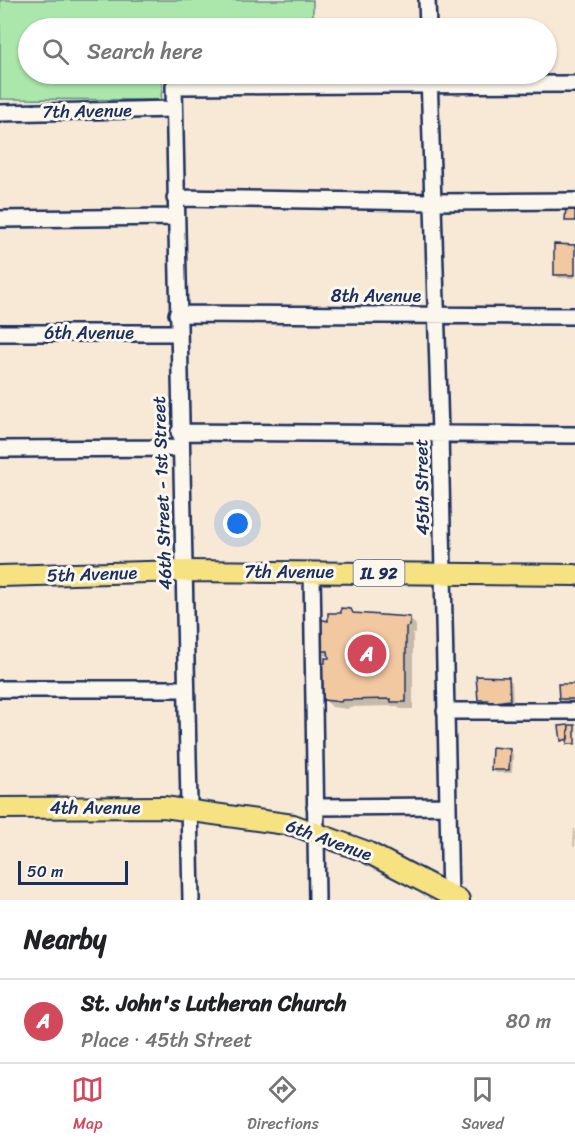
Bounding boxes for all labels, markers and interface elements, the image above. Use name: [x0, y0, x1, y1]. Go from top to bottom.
search box: [18, 18, 557, 84]
text: Search here: [87, 32, 203, 71]
icon: search: [39, 35, 72, 68]
street label: 7th Avenue: [42, 94, 132, 128]
street label: 8th Avenue: [331, 280, 421, 312]
street label: 6th Avenue: [44, 317, 134, 349]
street label: 46th Street - 1st Street: [143, 395, 181, 591]
street label: 45th Street: [405, 438, 439, 536]
your location: [223, 509, 252, 538]
street label: 5th Avenue: [46, 556, 138, 592]
street label: 7th Avenue: [244, 556, 334, 588]
road number: IL 92: [354, 560, 404, 586]
pin: A: [348, 632, 386, 676]
street label: 4th Avenue: [50, 792, 141, 824]
street label: 6th Avenue: [281, 810, 377, 870]
text: 50 m: [27, 857, 63, 886]
scale bar: [18, 858, 128, 886]
text: Nearby: [24, 916, 106, 962]
text: St. John's Lutheran Church: [81, 984, 346, 1023]
text: A: [37, 1004, 50, 1039]
text: 80 m: [506, 1004, 551, 1039]
text: Place · 45th Street: [81, 1023, 252, 1058]
tab: Map: [71, 1073, 104, 1138]
tab: Directions: [247, 1073, 319, 1138]
tab: Saved: [461, 1073, 504, 1138]

